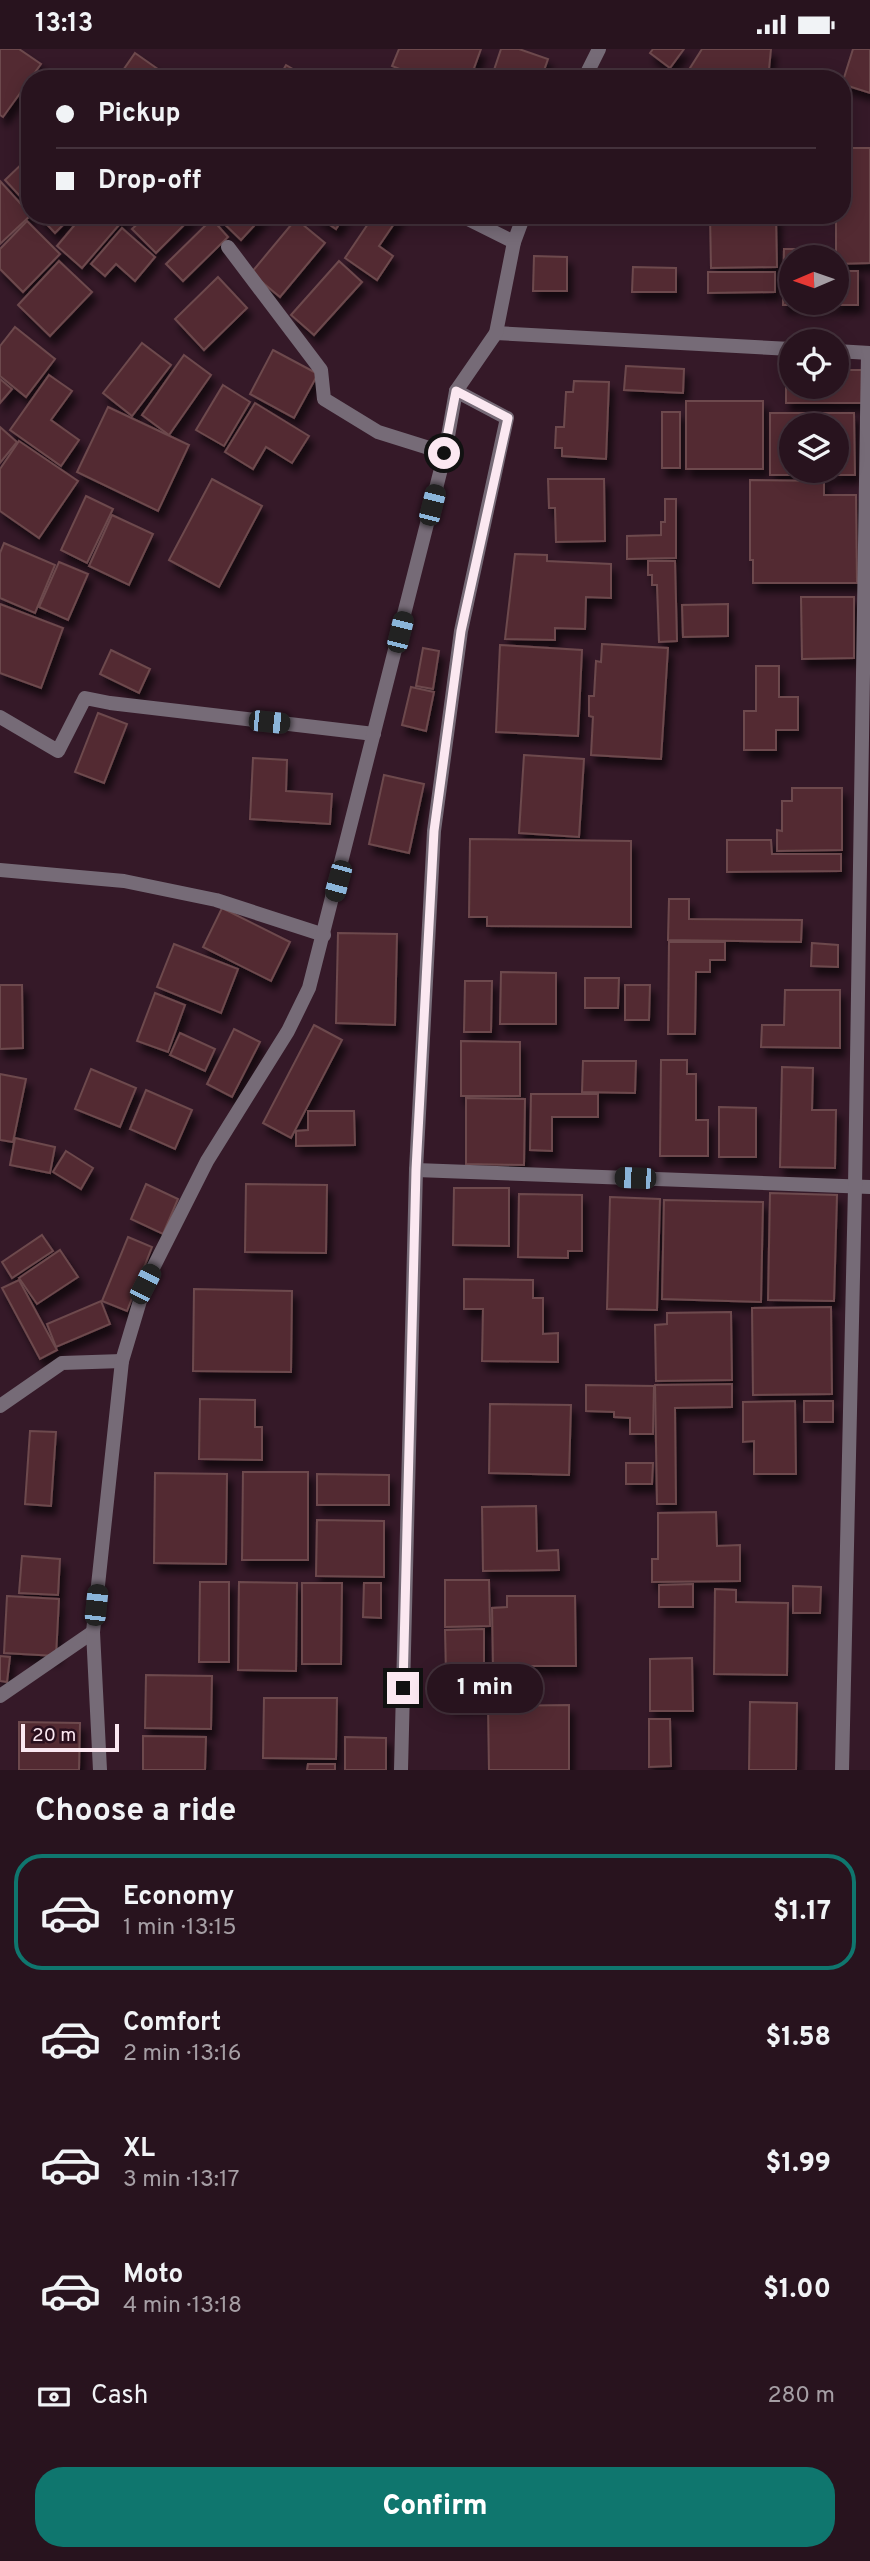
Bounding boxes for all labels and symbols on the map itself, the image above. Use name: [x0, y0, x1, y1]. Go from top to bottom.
north arrow: [779, 245, 849, 315]
route start: [428, 437, 460, 469]
car: [417, 482, 448, 528]
car: [385, 609, 416, 655]
car: [248, 709, 291, 735]
car: [323, 858, 354, 904]
car: [614, 1167, 657, 1189]
car: [127, 1261, 164, 1307]
car: [84, 1583, 109, 1627]
callout: 1 min: [428, 1663, 543, 1713]
route end: [387, 1672, 419, 1704]
scale bar: [21, 1721, 119, 1753]

